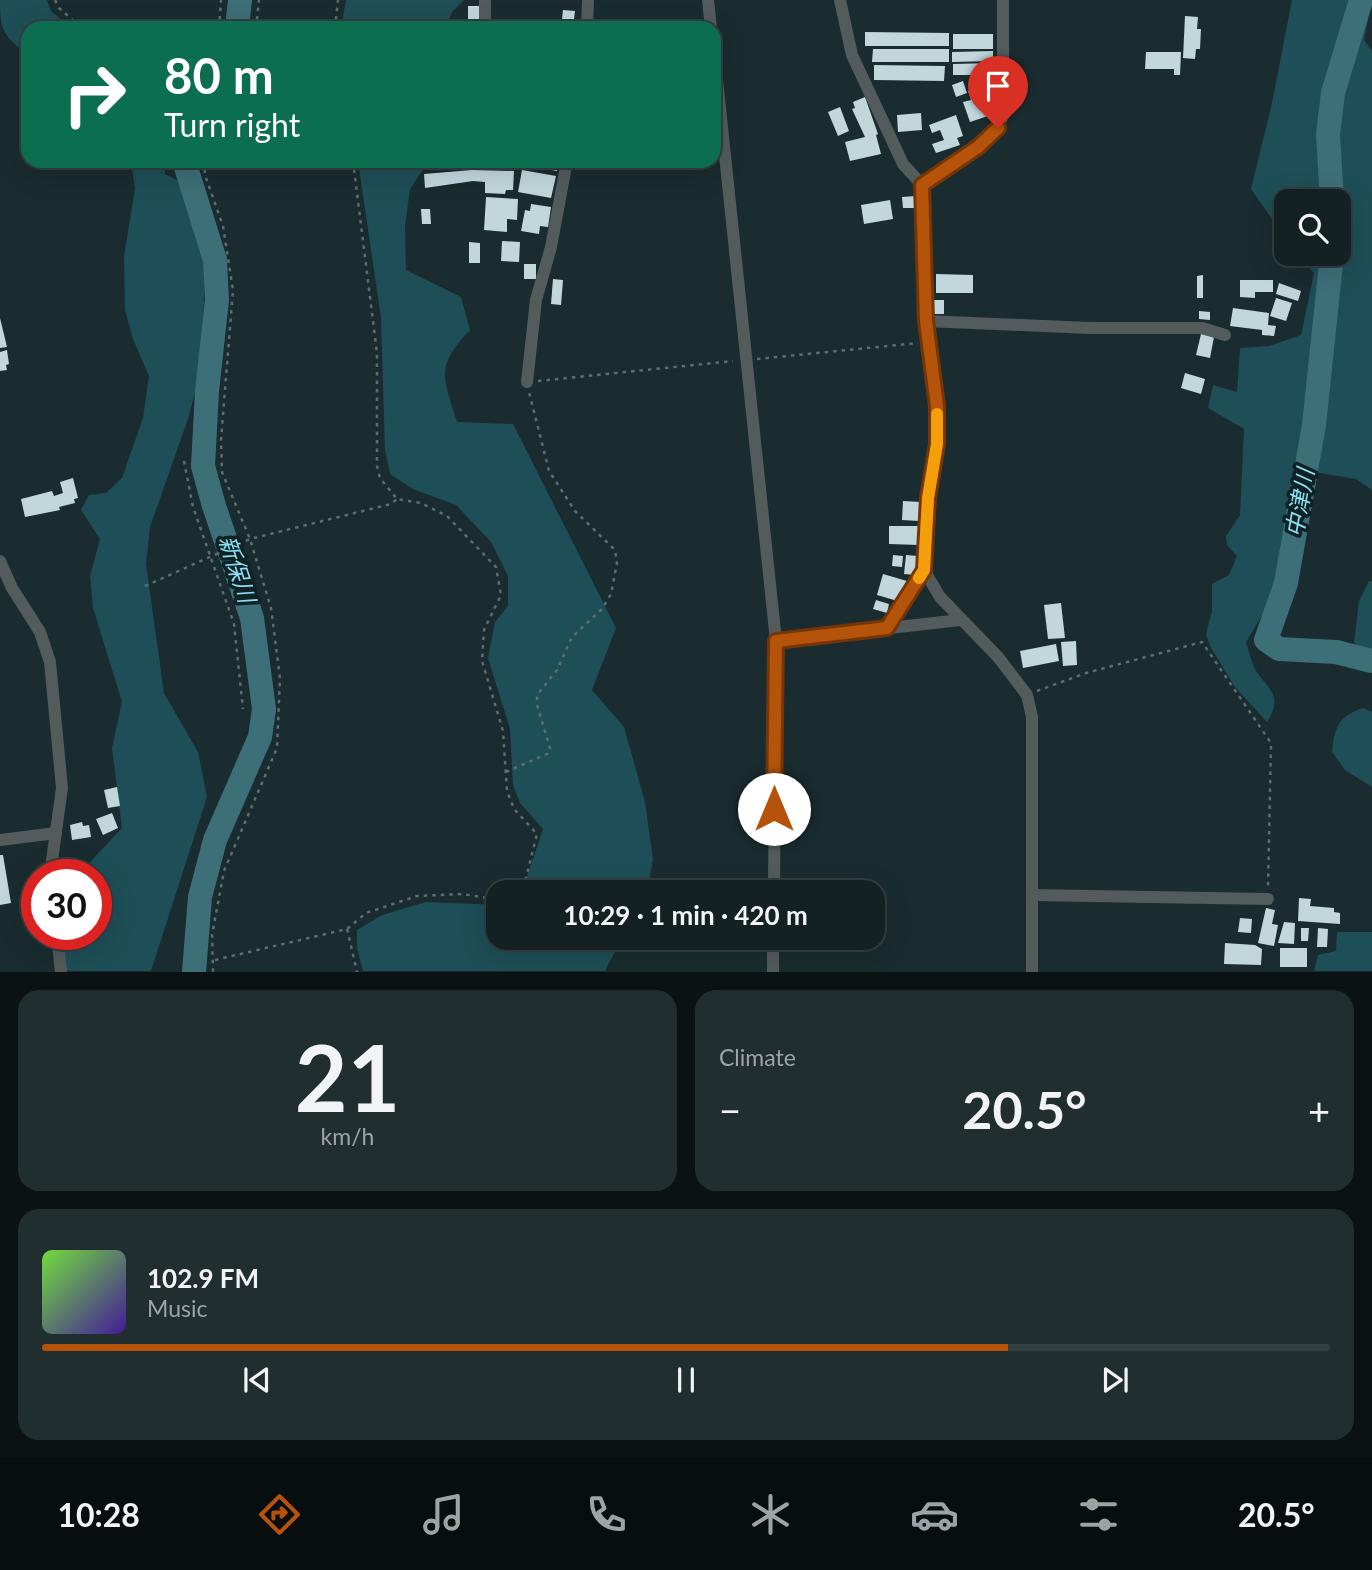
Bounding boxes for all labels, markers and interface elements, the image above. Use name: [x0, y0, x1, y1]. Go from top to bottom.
text: 80 m: [164, 46, 274, 104]
icon: right: [49, 49, 140, 140]
pin: [968, 56, 1028, 128]
icon: arrive: [979, 67, 1017, 105]
text: Turn right: [164, 105, 300, 144]
map controls: [1274, 189, 1351, 266]
button: search: [1274, 189, 1351, 266]
water label: 中津川: [1279, 463, 1319, 539]
water label: 新保川: [214, 532, 263, 609]
position arrow: [737, 772, 811, 846]
speed limit sign: 30: [21, 859, 112, 950]
text: 10:29 · 1 min · 420 m: [563, 899, 808, 931]
text: 21: [295, 1022, 400, 1131]
text: Climate: [719, 1043, 796, 1071]
text: 20.5°: [962, 1078, 1087, 1140]
text: −: [719, 1087, 741, 1133]
text: +: [1308, 1087, 1330, 1133]
text: km/h: [321, 1122, 374, 1150]
text: 102.9 FM: [147, 1262, 259, 1294]
text: Music: [147, 1294, 207, 1322]
icon: previous: [238, 1361, 276, 1399]
icon: pause: [667, 1361, 705, 1399]
icon: next: [1096, 1361, 1134, 1399]
icon: directions: [255, 1490, 304, 1539]
icon: music: [419, 1490, 468, 1539]
icon: phone: [582, 1490, 631, 1539]
icon: climate: [746, 1490, 795, 1539]
icon: car: [910, 1490, 959, 1539]
icon: filters: [1074, 1490, 1123, 1539]
text: 10:28: [57, 1495, 140, 1534]
text: 20.5°: [1238, 1495, 1315, 1534]

